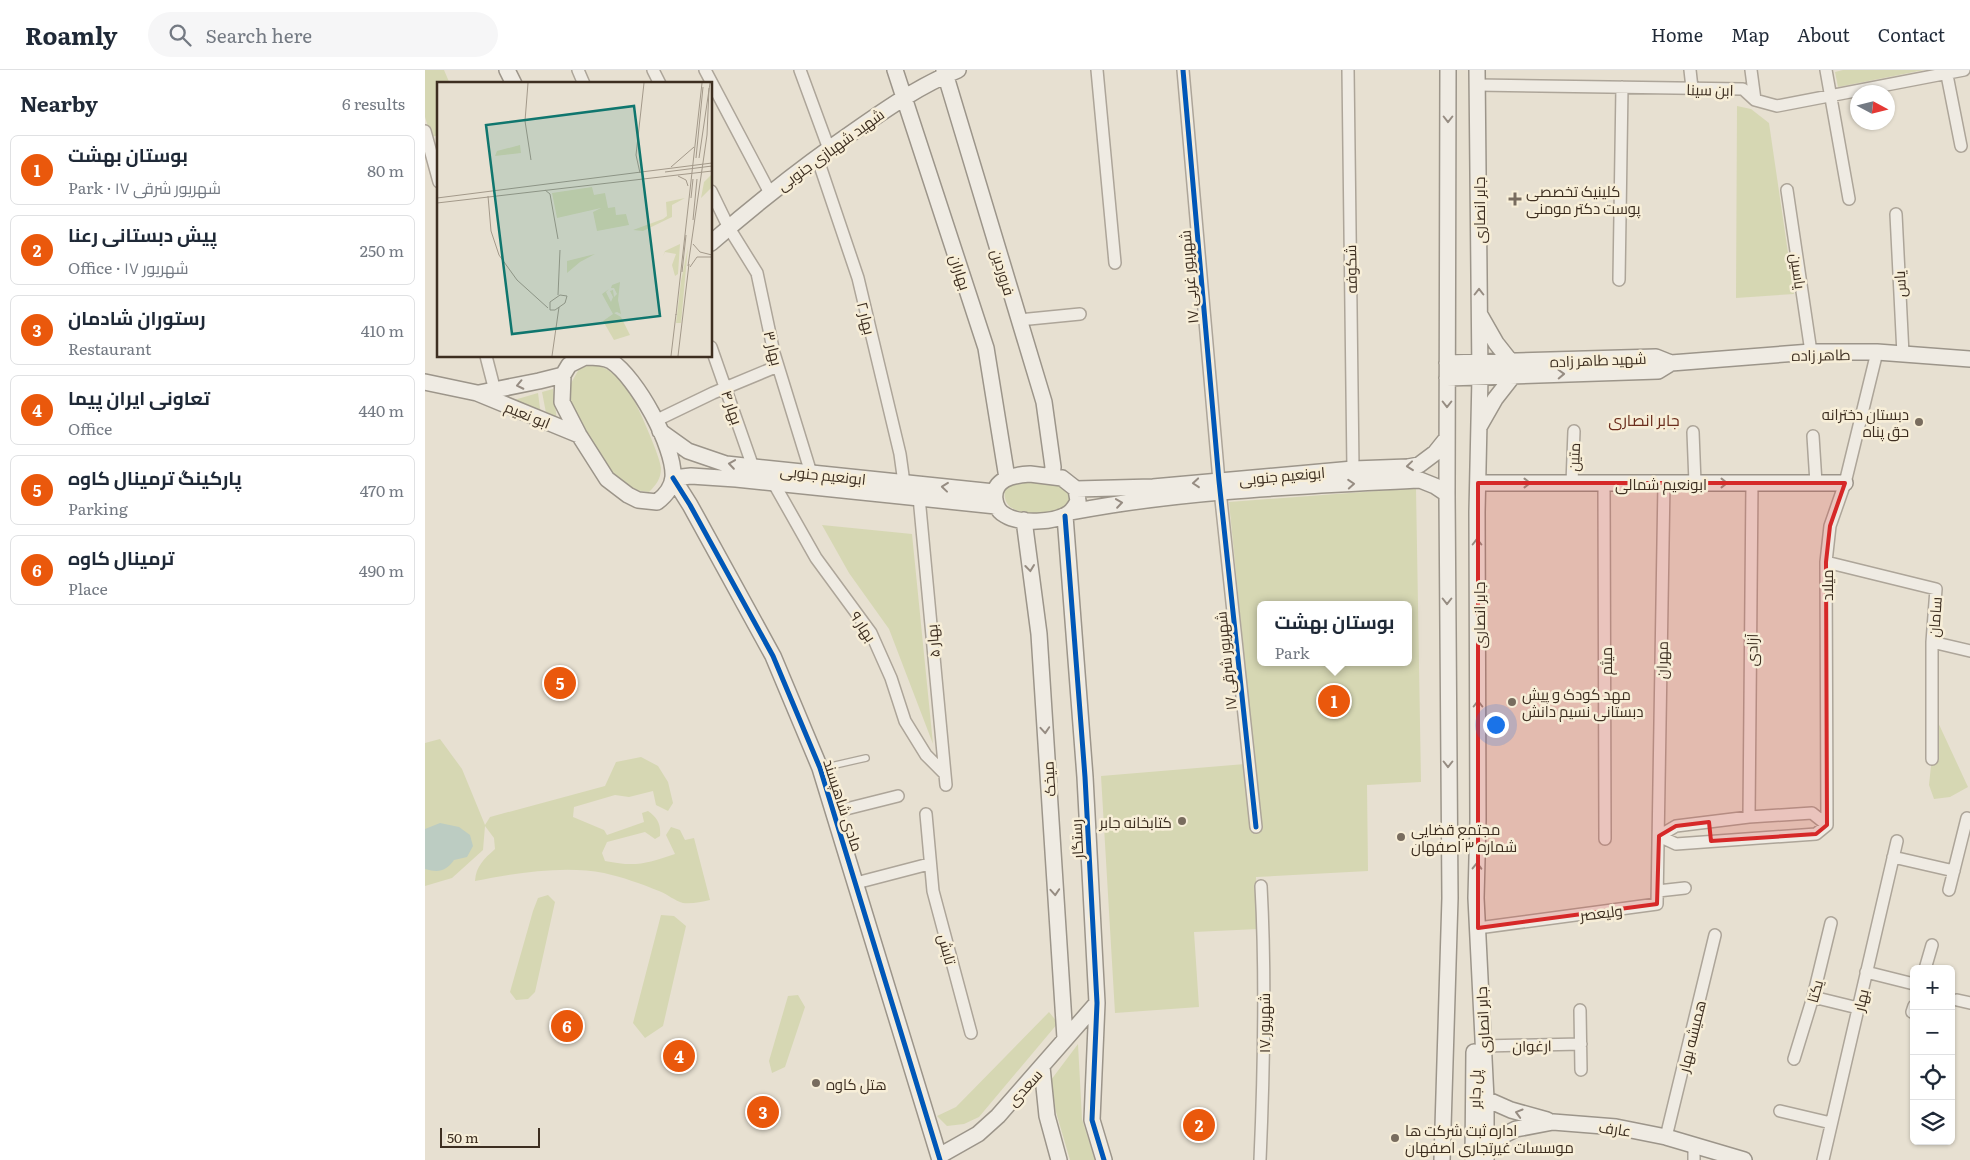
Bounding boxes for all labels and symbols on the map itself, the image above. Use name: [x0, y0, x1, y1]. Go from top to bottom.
street label: ابن سینا: [1686, 77, 1734, 101]
inset map: [437, 82, 713, 358]
north arrow: [1850, 85, 1895, 130]
street label: شهید شهبازی جنوبی: [771, 102, 889, 196]
one-way arrow: [1443, 115, 1453, 123]
street label: جابر انصاری: [1467, 177, 1490, 243]
place label: کلینیک تخصصی پوست دکتر مومنی: [1526, 179, 1640, 219]
marker: کلینیک تخصصی پوست دکتر مومنی: [1508, 192, 1522, 206]
street label: ۱۷ شهریور غربی: [1172, 229, 1204, 325]
street label: شکوفه: [1338, 244, 1362, 294]
street label: فروردین: [986, 246, 1022, 298]
street label: بهاران: [944, 251, 978, 293]
street label: یاسین: [1785, 252, 1813, 290]
street label: یاس: [1887, 270, 1911, 298]
one-way arrow: [1474, 287, 1484, 295]
street label: بهار ۲: [852, 299, 882, 337]
street label: بهار ۳: [759, 328, 789, 368]
street label: طاهر زاده: [1791, 342, 1851, 366]
street label: شهید طاهر زاده: [1549, 346, 1647, 372]
one-way arrow: [1558, 369, 1566, 380]
one-way arrow: [516, 379, 525, 390]
street label: بهار ۴: [716, 387, 750, 427]
street label: ابو نعیم: [502, 394, 554, 434]
one-way arrow: [1442, 400, 1452, 408]
place label: دبستان دخترانه حق پناه: [1822, 402, 1909, 442]
district label: جابر انصاری: [1608, 407, 1680, 431]
marker: دبستان دخترانه حق پناه: [1913, 416, 1925, 428]
street label: متین: [1561, 442, 1585, 472]
street label: ابونعیم جنوبی: [779, 458, 867, 490]
one-way arrow: [727, 459, 735, 470]
street label: ابونعیم جنوبی: [1238, 460, 1326, 490]
one-way arrow: [1406, 460, 1414, 471]
street label: ابونعیم شمالی: [1615, 472, 1707, 495]
one-way arrow: [1191, 478, 1199, 489]
one-way arrow: [1523, 478, 1531, 488]
one-way arrow: [1720, 478, 1728, 488]
one-way arrow: [1347, 479, 1355, 490]
one-way arrow: [941, 482, 949, 493]
one-way arrow: [1115, 499, 1123, 509]
one-way arrow: [1472, 537, 1482, 545]
one-way arrow: [1024, 565, 1035, 573]
street label: میلاد: [1815, 569, 1838, 601]
street label: جابر انصاری: [1467, 582, 1490, 648]
street label: سامان: [1921, 596, 1947, 638]
one-way arrow: [1442, 598, 1452, 605]
street label: بهار ۹: [845, 606, 883, 646]
street label: ۱۷ شهریور شرقی: [1208, 610, 1242, 712]
street label: بهار ۵: [919, 623, 945, 659]
street label: آزادی: [1739, 633, 1763, 667]
street label: مهران: [1649, 641, 1673, 679]
street label: میثم: [1594, 647, 1617, 675]
pin: 5: [544, 664, 576, 702]
pin: 1: [1318, 682, 1350, 720]
place label: مهد کودک و پیش دبستانی نسیم دانش: [1522, 682, 1643, 722]
marker: مهد کودک و پیش دبستانی نسیم دانش: [1506, 696, 1518, 708]
one-way arrow: [1473, 700, 1483, 708]
your location: [1483, 712, 1509, 738]
one-way arrow: [1039, 726, 1050, 734]
street label: مادی شاهپسند: [818, 756, 870, 854]
one-way arrow: [1443, 760, 1453, 768]
street label: میخک: [1035, 761, 1061, 797]
place label: کتابخانه جابر: [1098, 810, 1172, 833]
marker: کتابخانه جابر: [1176, 815, 1188, 827]
place label: مجتمع قضایی شماره ۳ اصفهان: [1411, 817, 1517, 857]
street label: رستگار: [1063, 819, 1089, 860]
marker: مجتمع قضایی شماره ۳ اصفهان: [1395, 831, 1407, 843]
one-way arrow: [1472, 862, 1482, 870]
one-way arrow: [1050, 888, 1061, 896]
street label: ولیعصر: [1577, 898, 1624, 926]
street label: تابش: [933, 931, 963, 967]
street label: یکتا: [1800, 977, 1828, 1005]
street label: جابر انصاری: [1469, 986, 1495, 1054]
street label: بهار: [1846, 987, 1874, 1014]
street label: ۱۷ شهریور: [1252, 993, 1275, 1053]
street label: همیشه بهار: [1671, 998, 1711, 1075]
pin: 6: [551, 1007, 583, 1045]
street label: ارغوان: [1512, 1033, 1552, 1057]
pin: 4: [663, 1037, 695, 1075]
street label: سعدی: [1001, 1063, 1047, 1111]
street label: پل جابر: [1462, 1069, 1486, 1110]
place label: هتل کاوه: [826, 1072, 887, 1095]
marker: هتل کاوه: [810, 1077, 822, 1089]
pin: 3: [747, 1093, 779, 1131]
pin: 2: [1183, 1106, 1215, 1144]
one-way arrow: [1515, 1108, 1523, 1118]
street label: عارف: [1597, 1114, 1633, 1142]
place label: اداره ثبت شرکت ها موسسات غیرتجاری اصفهان: [1405, 1118, 1574, 1158]
scale bar: [440, 1125, 540, 1148]
marker: اداره ثبت شرکت ها موسسات غیرتجاری اصفهان: [1389, 1132, 1401, 1144]

